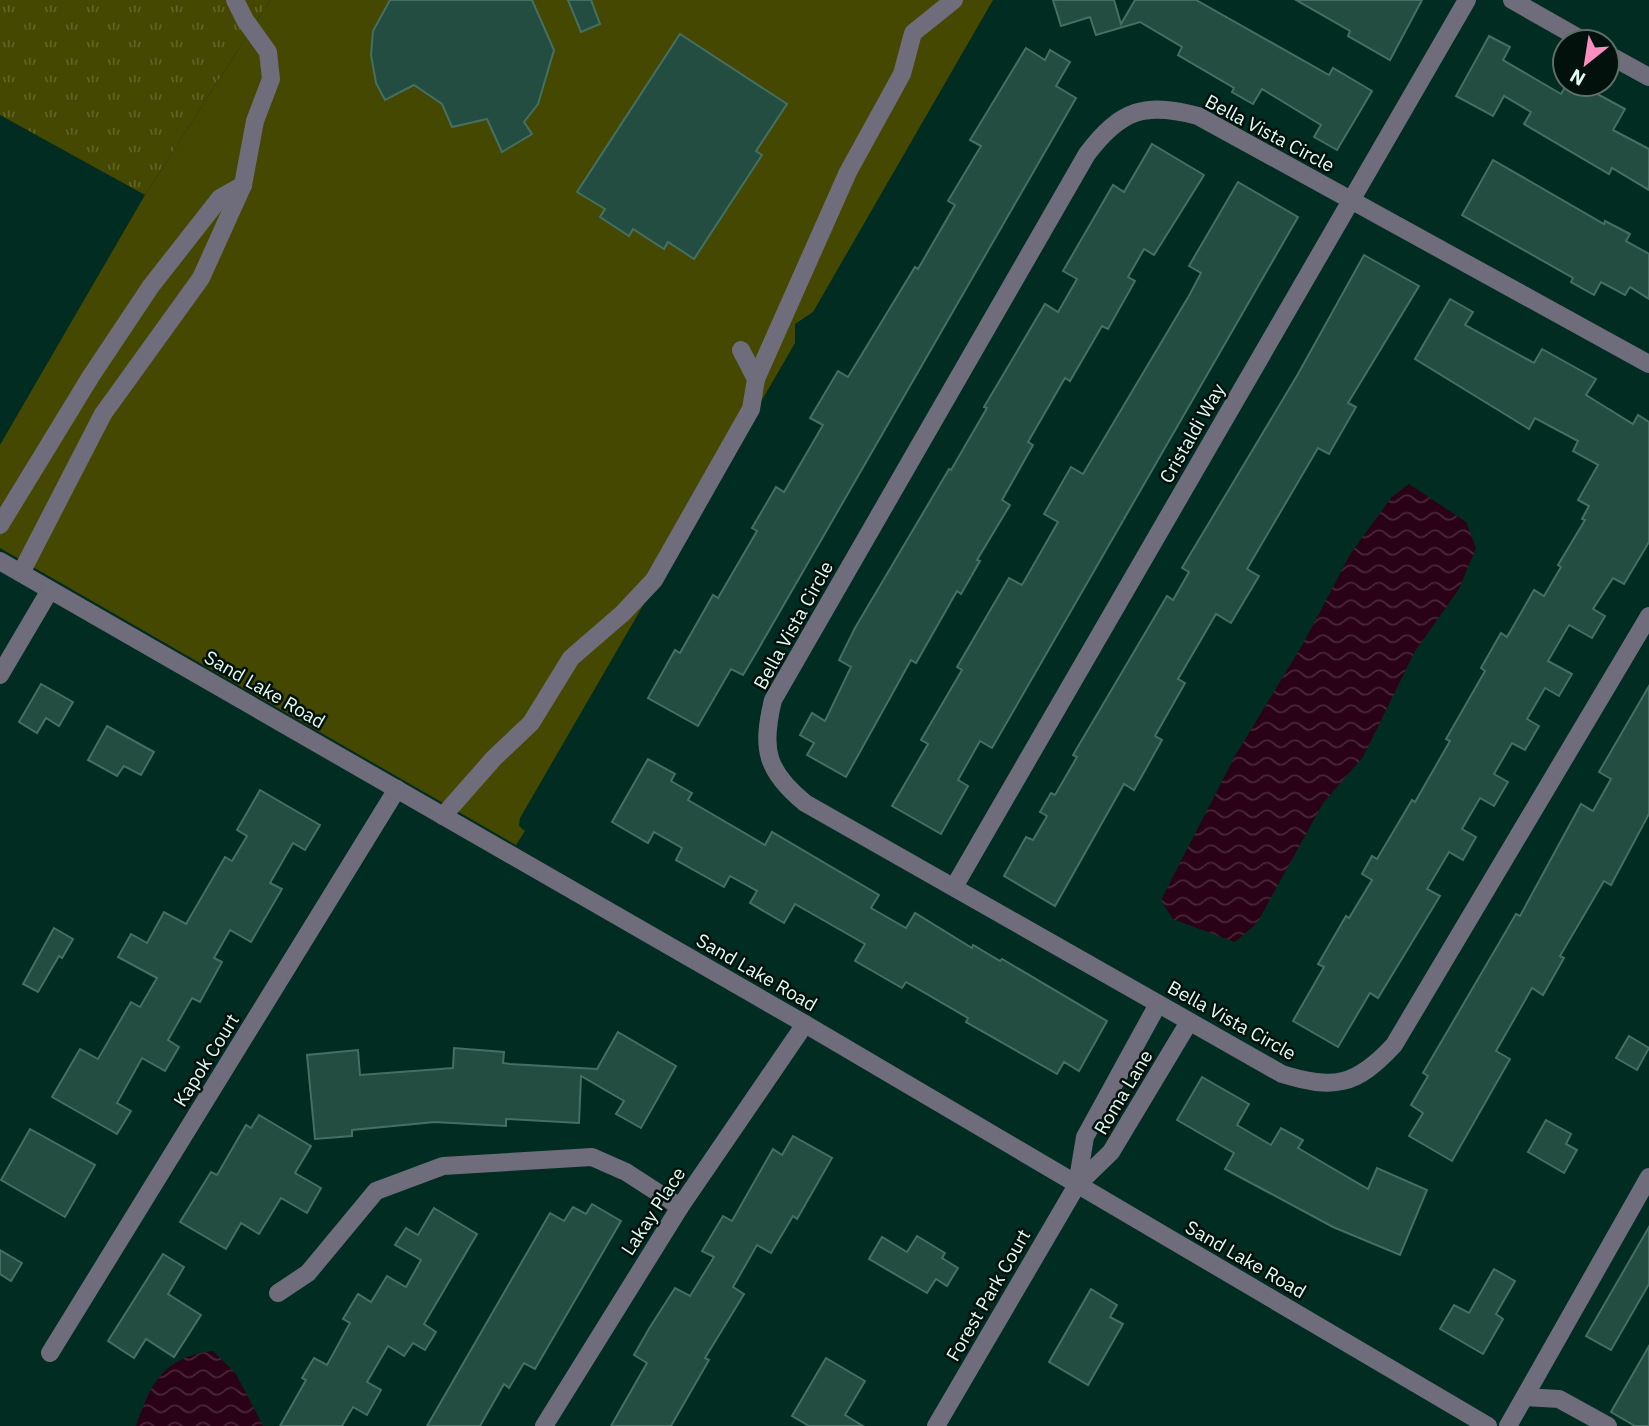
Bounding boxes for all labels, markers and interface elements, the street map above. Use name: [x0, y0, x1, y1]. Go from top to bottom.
north arrow: [1551, 28, 1621, 98]
text: N: [1566, 64, 1589, 92]
street label: Bella Vista Circle: [1201, 89, 1339, 177]
street label: Cristaldi Way: [1154, 378, 1230, 487]
street label: Bella Vista Circle: [748, 557, 838, 693]
street label: Sand Lake Road: [200, 645, 330, 733]
street label: Sand Lake Road: [692, 928, 822, 1016]
street label: Bella Vista Circle: [1164, 975, 1300, 1065]
street label: Kapok Court: [168, 1009, 244, 1111]
street label: Roma Lane: [1088, 1045, 1158, 1139]
street label: Lakay Place: [616, 1162, 690, 1260]
street label: Sand Lake Road: [1181, 1215, 1311, 1303]
street label: Forest Park Court: [941, 1225, 1035, 1365]

